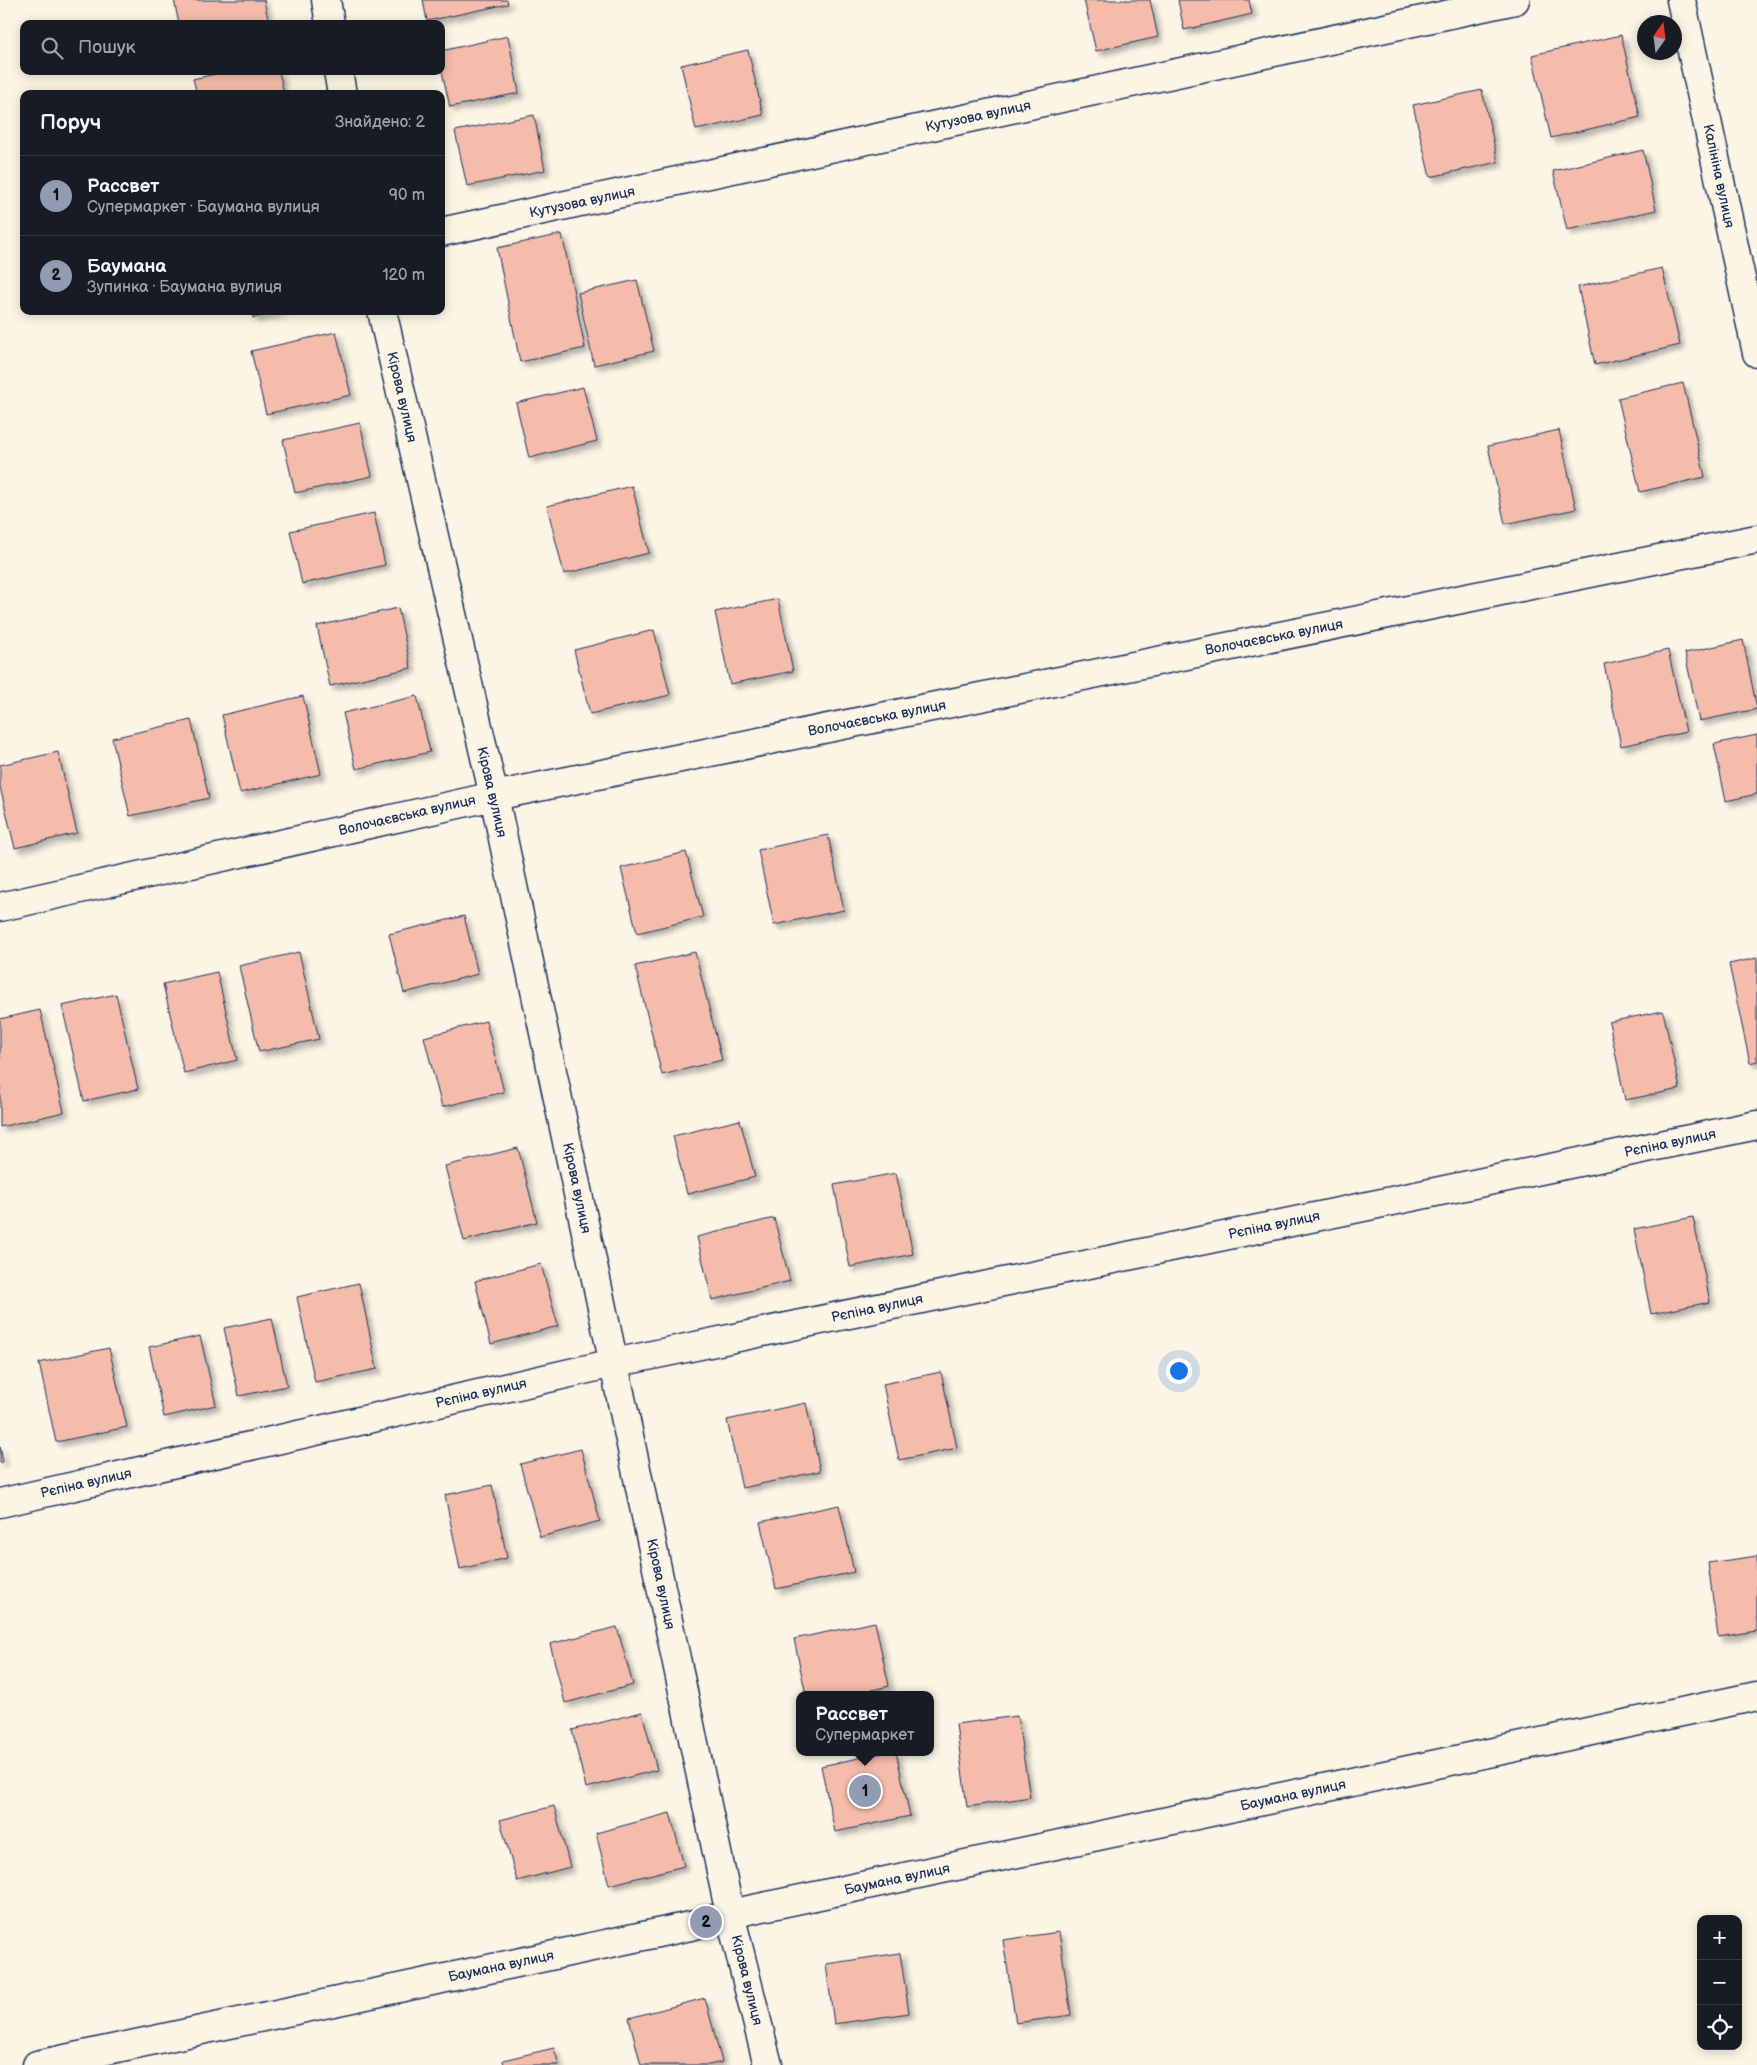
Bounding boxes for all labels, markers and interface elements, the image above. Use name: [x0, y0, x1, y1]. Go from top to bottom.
north arrow: [1637, 15, 1682, 60]
search box: [20, 20, 445, 75]
icon: search: [38, 34, 66, 62]
text: Пошук: [78, 36, 136, 59]
street label: Кутузова вулиця: [924, 96, 1033, 135]
text: Поруч: [40, 110, 101, 135]
text: Знайдено: 2: [335, 113, 425, 132]
street label: Калініна вулиця: [1700, 123, 1738, 230]
text: Рассвет: [87, 175, 159, 198]
street label: Кутузова вулиця: [528, 182, 637, 221]
text: 1: [53, 186, 59, 205]
text: 90 m: [389, 186, 425, 205]
text: Супермаркет · Баумана вулиця: [87, 198, 320, 217]
text: Баумана: [87, 255, 166, 278]
text: 2: [51, 266, 61, 285]
text: 120 m: [382, 266, 425, 285]
text: Зупинка · Баумана вулиця: [87, 278, 282, 297]
street label: Кірова вулиця: [383, 350, 421, 444]
street label: Волочаєвська вулиця: [1204, 615, 1345, 659]
street label: Волочаєвська вулиця: [807, 696, 948, 740]
street label: Кірова вулиця: [473, 745, 511, 839]
street label: Волочаєвська вулиця: [337, 791, 477, 839]
street label: Рєпіна вулиця: [1623, 1125, 1718, 1161]
street label: Кірова вулиця: [559, 1141, 595, 1235]
street label: Рєпіна вулиця: [1227, 1207, 1322, 1243]
street label: Рєпіна вулиця: [830, 1290, 925, 1326]
your location: [1166, 1358, 1192, 1384]
street label: Рєпіна вулиця: [434, 1374, 529, 1412]
street label: Рєпіна вулиця: [39, 1464, 134, 1502]
street label: Кірова вулиця: [643, 1537, 679, 1631]
popup: [796, 1691, 934, 1756]
text: Рассвет: [815, 1703, 888, 1726]
text: Супермаркет: [815, 1726, 915, 1745]
pin: 1: [849, 1772, 881, 1810]
street label: Баумана вулиця: [1239, 1775, 1348, 1814]
street label: Баумана вулиця: [843, 1859, 952, 1898]
pin: 2: [690, 1903, 722, 1941]
map controls: [1697, 1915, 1742, 2050]
button: +: [1697, 1915, 1742, 1960]
street label: Кірова вулиця: [728, 1933, 767, 2027]
street label: Баумана вулиця: [447, 1946, 556, 1985]
button: −: [1697, 1960, 1742, 2005]
button: locate: [1697, 2005, 1742, 2050]

